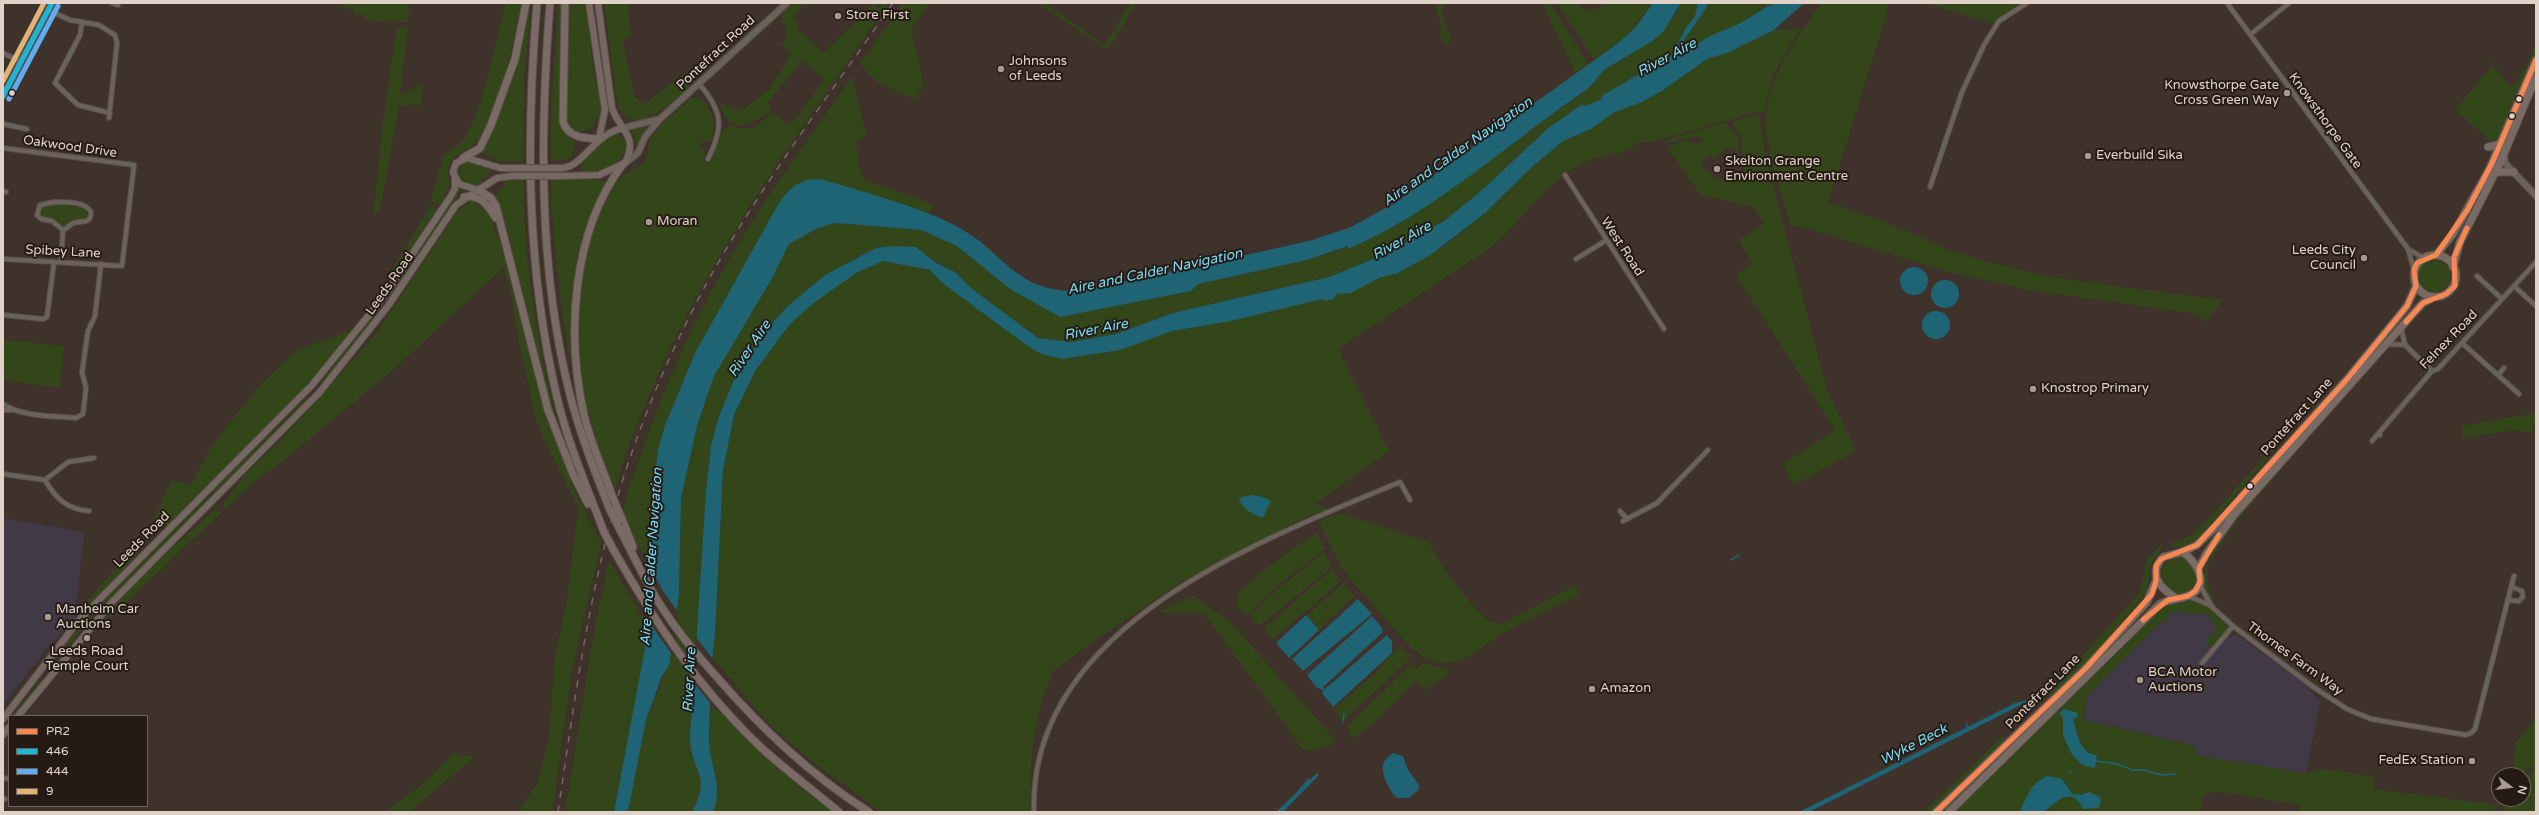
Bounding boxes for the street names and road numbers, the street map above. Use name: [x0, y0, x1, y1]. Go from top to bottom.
street label: Pontefract Road: [674, 13, 758, 93]
street label: Knowsthorpe Gate: [2285, 70, 2365, 172]
street label: Oakwood Drive: [22, 133, 118, 161]
street label: West Road: [1597, 215, 1647, 279]
street label: Spibey Lane: [25, 242, 101, 262]
street label: Leeds Road: [363, 250, 417, 318]
street label: Felnex Road: [2417, 307, 2481, 373]
street label: Pontefract Lane: [2258, 375, 2336, 459]
street label: Leeds Road: [111, 509, 173, 571]
street label: Thornes Farm Way: [2244, 619, 2346, 699]
street label: Pontefract Lane: [2002, 651, 2084, 733]

